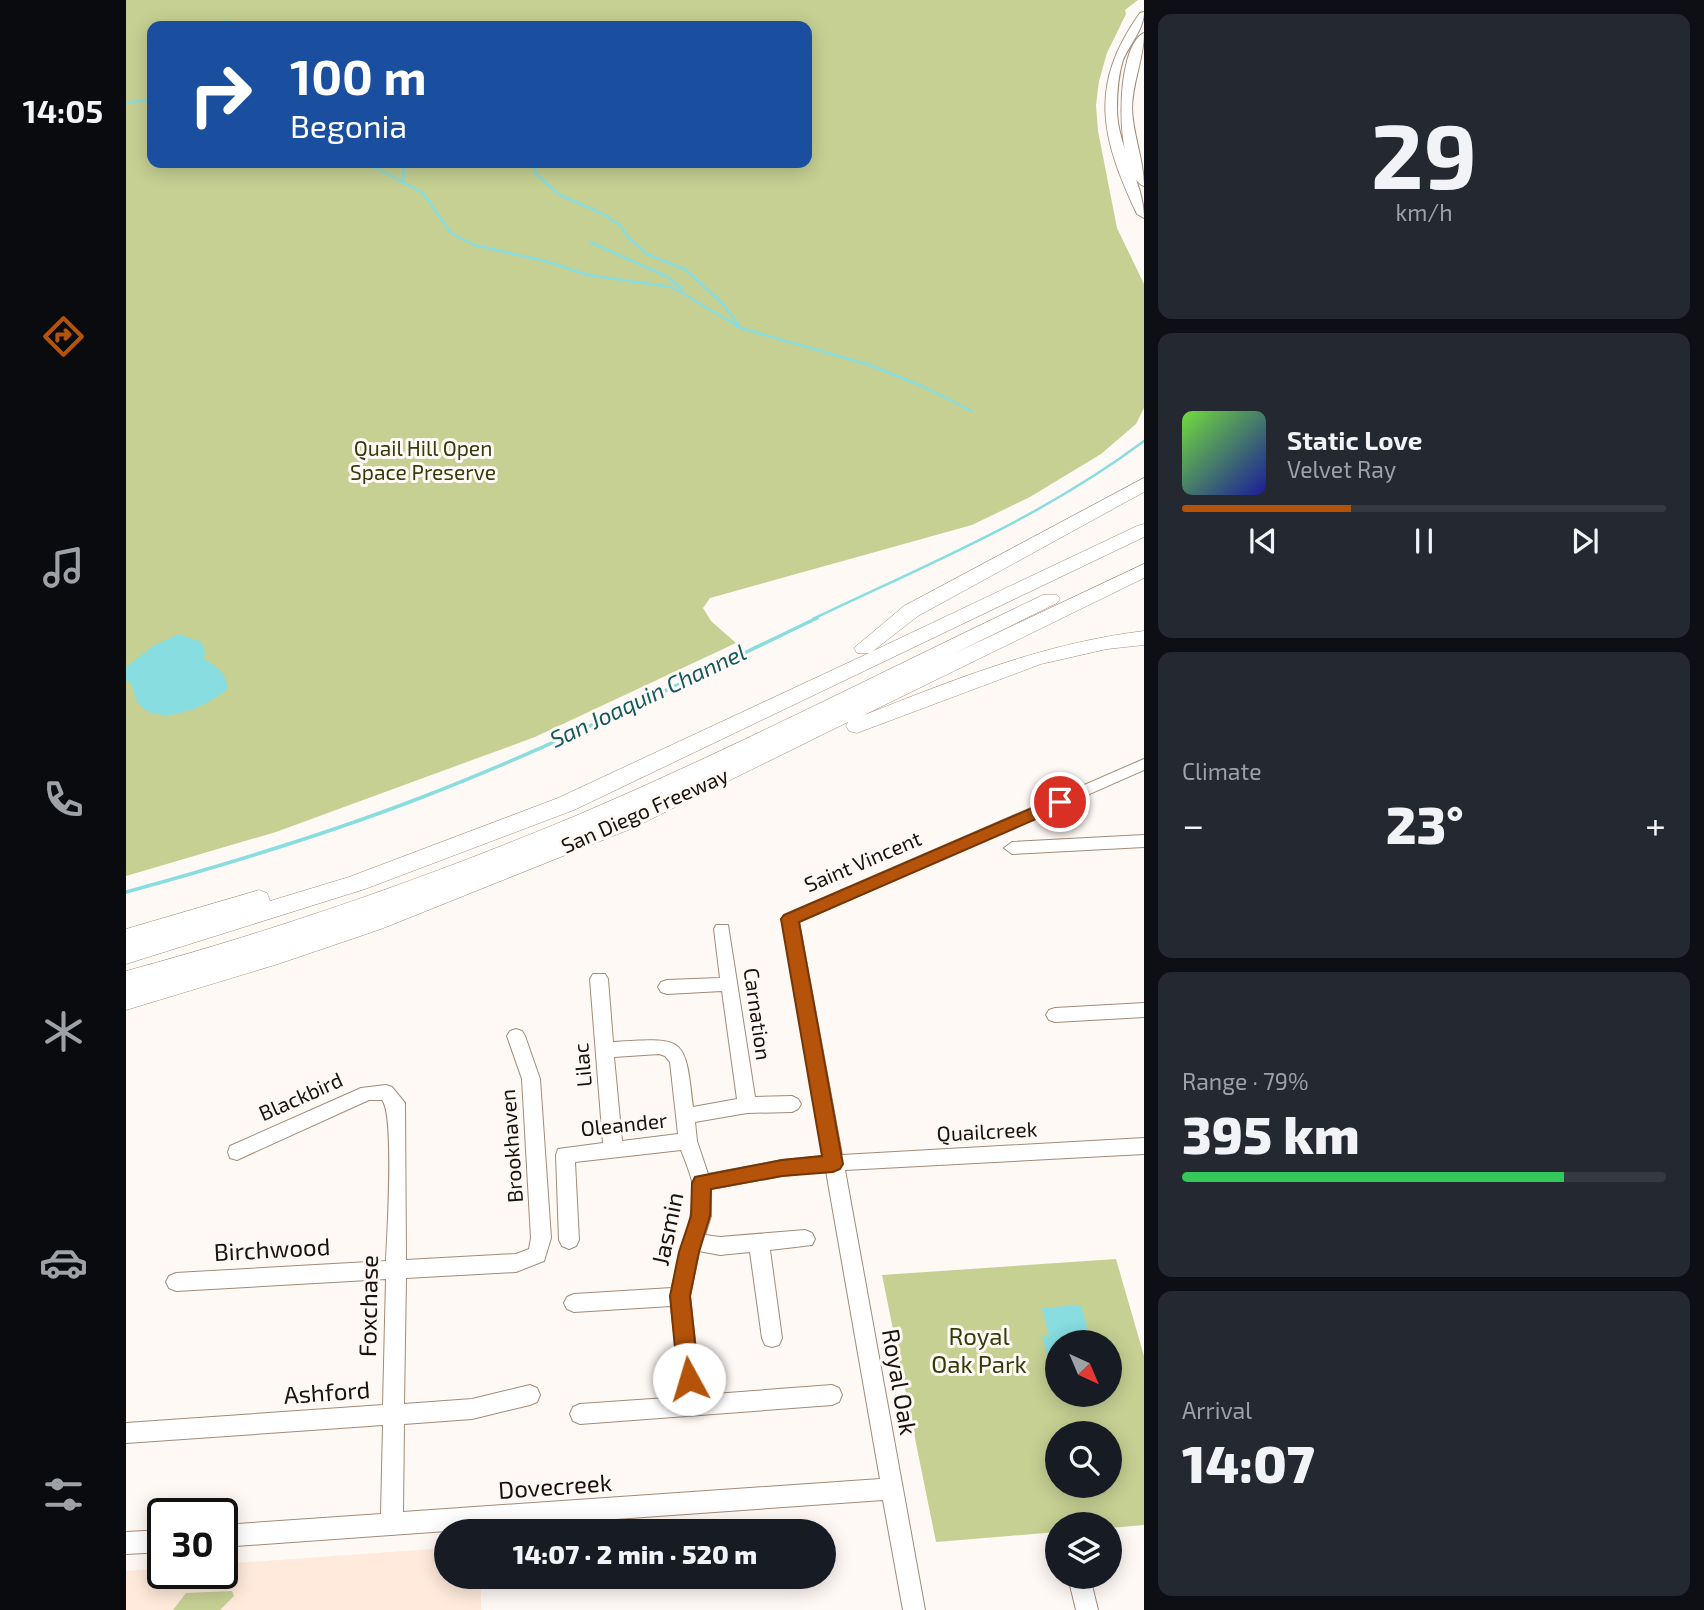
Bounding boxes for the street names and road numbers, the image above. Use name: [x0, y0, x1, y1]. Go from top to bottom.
street label: San Diego Freeway: [557, 762, 732, 858]
street label: Saint Vincent: [800, 825, 925, 896]
street label: Carnation: [740, 966, 777, 1062]
street label: Lilac: [567, 1042, 596, 1088]
street label: Blackbird: [255, 1066, 346, 1125]
street label: Brookhaven: [494, 1088, 527, 1204]
street label: Oleander: [579, 1106, 669, 1140]
street label: Quailcreek: [936, 1115, 1038, 1147]
street label: Jasmin: [645, 1189, 688, 1268]
street label: Birchwood: [213, 1231, 331, 1266]
street label: Foxchase: [352, 1255, 383, 1357]
street label: Royal Oak: [877, 1326, 924, 1437]
street label: Ashford: [283, 1374, 371, 1409]
street label: Dovecreek: [497, 1467, 613, 1504]

